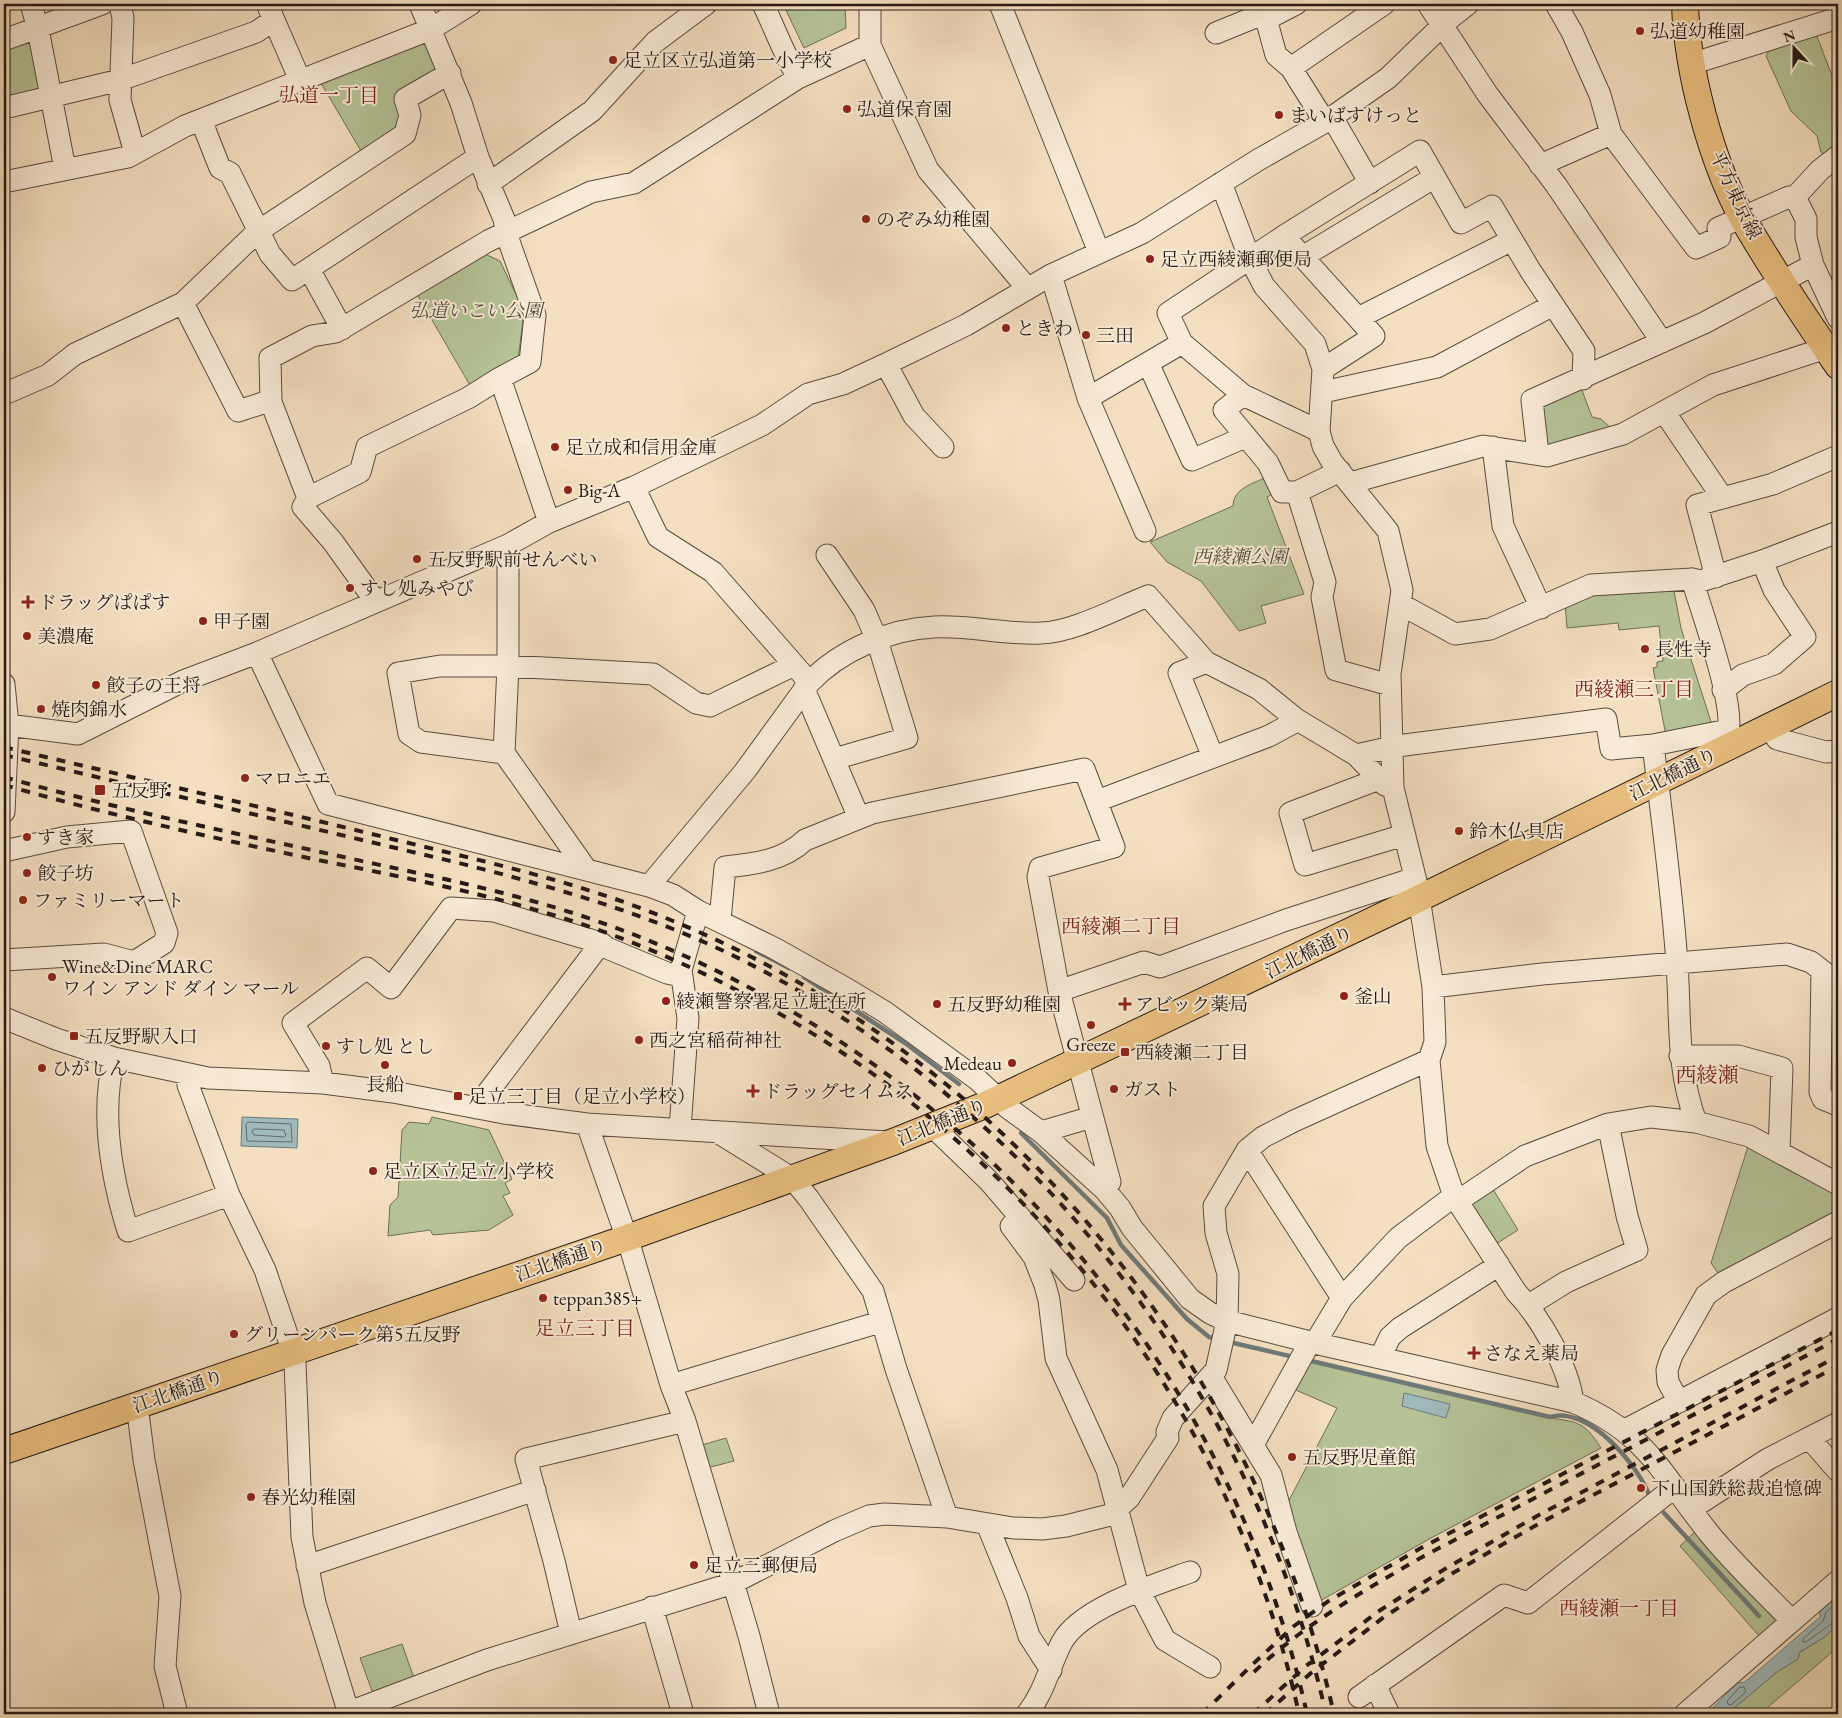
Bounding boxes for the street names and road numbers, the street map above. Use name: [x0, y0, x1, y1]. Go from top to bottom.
street label: 平方東京線: [1705, 147, 1767, 243]
street label: 江北橋通り: [1625, 742, 1721, 806]
street label: 江北橋通り: [1261, 920, 1357, 984]
street label: 江北橋通り: [893, 1093, 991, 1151]
street label: 江北橋通り: [512, 1233, 610, 1287]
street label: 江北橋通り: [129, 1364, 227, 1418]

